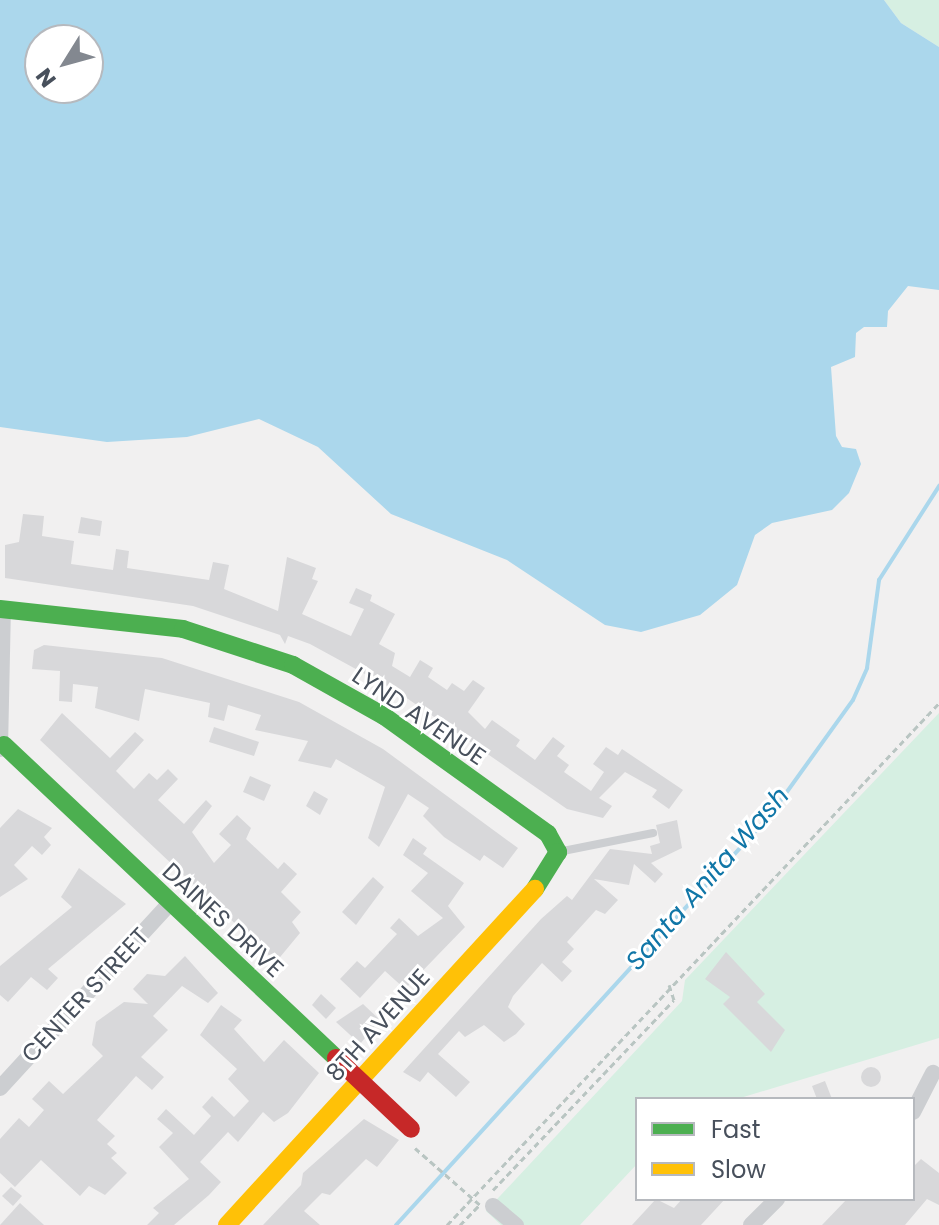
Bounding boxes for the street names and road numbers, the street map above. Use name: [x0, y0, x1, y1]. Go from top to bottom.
street label: LYND AVENUE: [347, 661, 491, 771]
street label: DAINES DRIVE: [157, 857, 289, 983]
street label: CENTER STREET: [15, 922, 155, 1068]
street label: 8TH AVENUE: [320, 963, 436, 1087]

